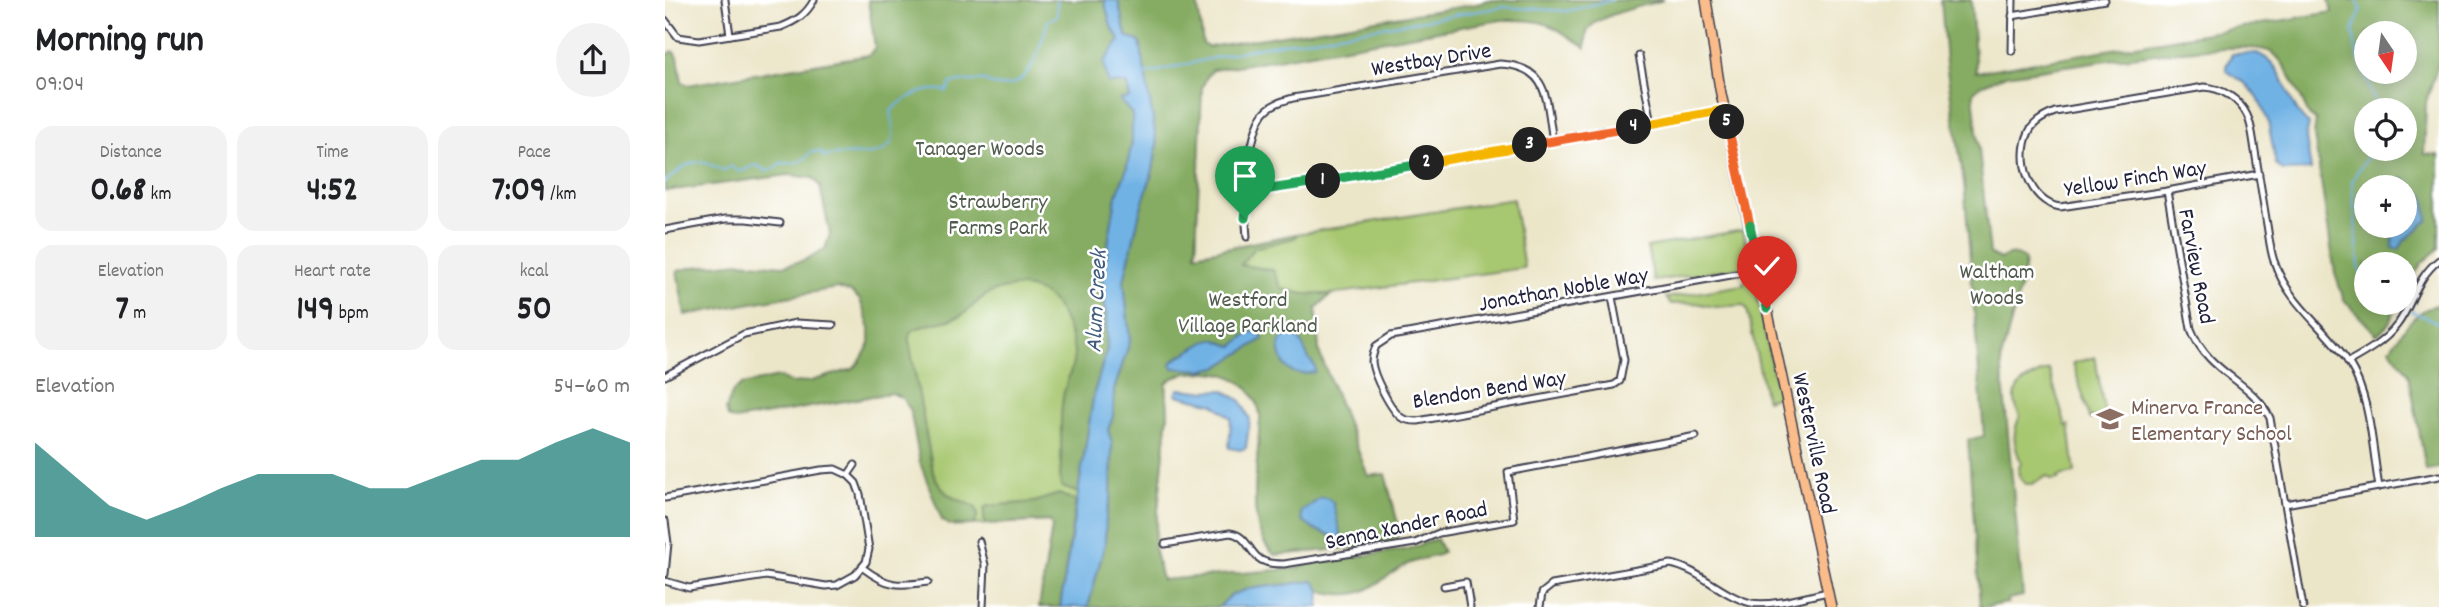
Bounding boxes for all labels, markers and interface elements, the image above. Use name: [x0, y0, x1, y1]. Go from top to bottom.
text: Morning run: [35, 15, 204, 70]
north arrow: [2354, 21, 2417, 84]
map controls: [2354, 21, 2417, 315]
button: share: [556, 23, 630, 97]
street label: Westbay Drive: [1369, 36, 1494, 87]
text: 09:04: [35, 69, 84, 102]
button: locate: [2354, 98, 2417, 161]
pin: 5: [1709, 104, 1745, 140]
text: 5: [1722, 108, 1731, 135]
pin: 4: [1616, 110, 1651, 144]
text: 4: [1630, 113, 1637, 140]
pin: 3: [1513, 128, 1547, 162]
text: 3: [1525, 131, 1534, 158]
park label: Tanager Woods: [915, 134, 1045, 167]
text: Distance: [100, 140, 162, 167]
text: Time: [316, 140, 349, 167]
text: Pace: [517, 140, 551, 167]
pin: [1215, 146, 1275, 218]
pin: 2: [1409, 146, 1445, 180]
text: 2: [1422, 149, 1431, 176]
street label: Yellow Finch Way: [2062, 153, 2210, 208]
icon: arrive: [1226, 157, 1264, 195]
pin: 1: [1305, 164, 1341, 198]
text: 0.68: [90, 167, 146, 217]
text: 4:52: [307, 167, 358, 217]
text: 7:09: [492, 167, 546, 217]
text: 1: [1320, 167, 1325, 194]
button: +: [2354, 175, 2417, 238]
text: km: [146, 182, 171, 209]
text: /km: [546, 182, 577, 209]
park label: Strawberry Farms Park: [948, 187, 1048, 246]
street label: Farview Road: [2167, 206, 2222, 327]
pin: [1737, 236, 1797, 308]
water label: Alum Creek: [1078, 247, 1118, 353]
icon: check: [1748, 247, 1786, 285]
button: −: [2354, 252, 2417, 315]
park label: Waltham Woods: [1959, 257, 2035, 316]
text: Elevation: [98, 259, 164, 286]
text: Heart rate: [294, 259, 371, 286]
text: kcal: [520, 259, 549, 286]
street label: Jonathan Noble Way: [1476, 260, 1652, 323]
park label: Westford Village Parkland: [1178, 285, 1318, 344]
text: 7: [115, 286, 129, 336]
text: 149: [296, 286, 334, 336]
text: 50: [517, 286, 552, 336]
text: m: [129, 301, 146, 328]
text: bpm: [334, 301, 369, 328]
street label: Blendon Bend Way: [1410, 363, 1569, 420]
street label: Westerville Road: [1782, 370, 1844, 517]
text: Elevation: [35, 371, 115, 404]
text: 54–60 m: [554, 371, 630, 404]
place label: Minerva France Elementary School: [2131, 393, 2292, 452]
school or university icon: Minerva France Elementary School: [2095, 404, 2125, 434]
street label: Senna Xander Road: [1323, 494, 1491, 561]

